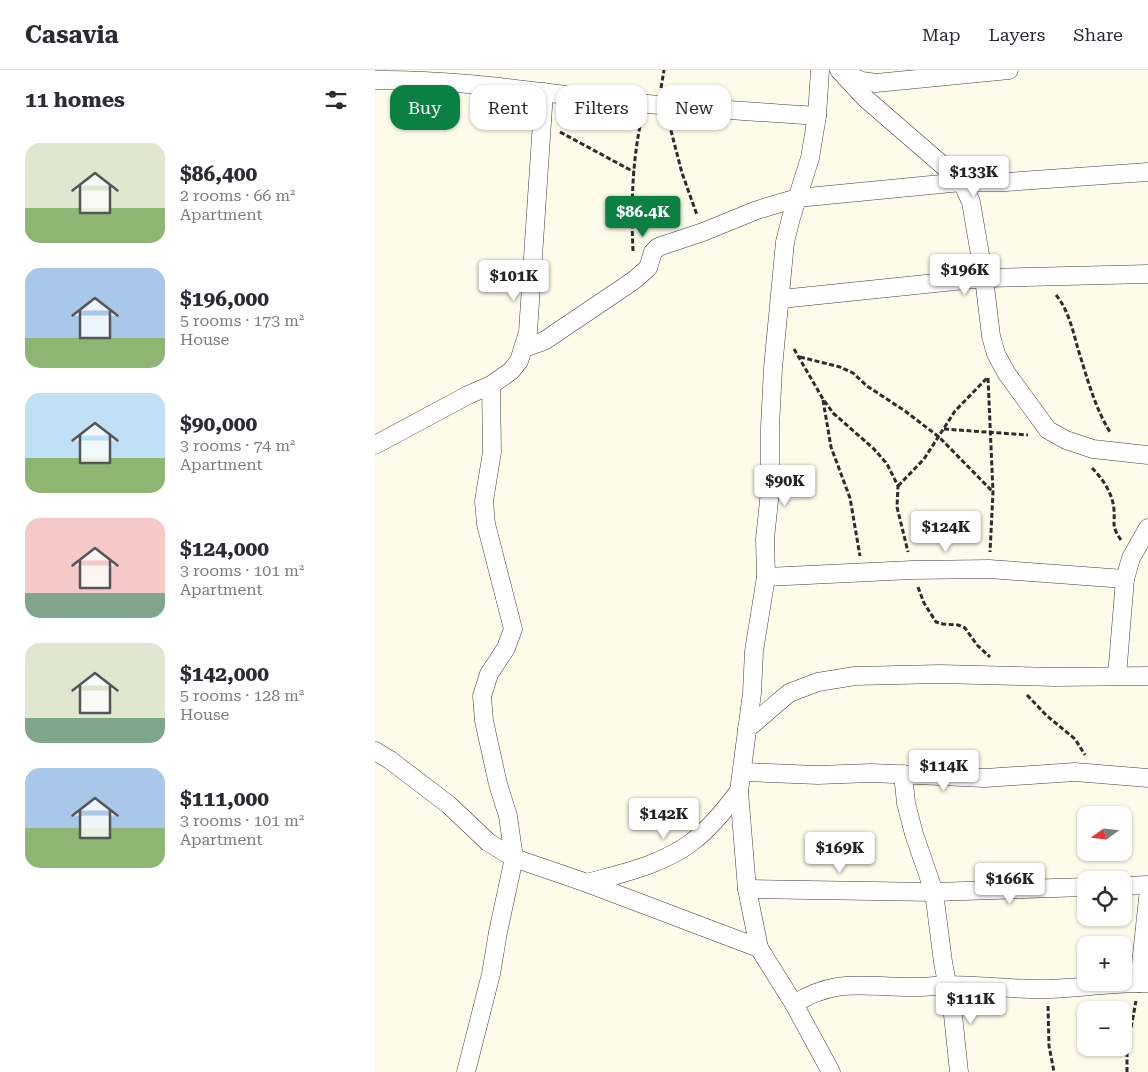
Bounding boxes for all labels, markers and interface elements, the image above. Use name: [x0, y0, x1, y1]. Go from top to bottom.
text: Casavia: [25, 21, 118, 49]
text: Map: [922, 24, 961, 45]
text: Layers: [989, 24, 1045, 45]
text: Share: [1073, 24, 1123, 45]
chip: Buy: [390, 85, 460, 130]
chip: Rent: [470, 85, 546, 130]
chip: Filters: [556, 85, 647, 130]
chip: New: [657, 85, 731, 130]
icon: filters: [322, 86, 350, 114]
text: 11 homes: [25, 88, 125, 112]
pin: $133K: [939, 156, 1009, 198]
text: $86,400: [180, 162, 257, 186]
text: $133K: [950, 162, 998, 181]
icon: home: [65, 163, 125, 223]
text: 2 rooms · 66 m²: [180, 186, 295, 205]
pin: $86.4K: [602, 196, 684, 238]
text: $86.4K: [616, 202, 670, 221]
text: Apartment: [180, 205, 263, 224]
pin: $196K: [930, 254, 1000, 296]
pin: $101K: [479, 260, 549, 302]
text: $196K: [941, 260, 989, 279]
text: $101K: [490, 266, 538, 285]
text: $196,000: [180, 287, 269, 311]
icon: home: [65, 288, 125, 348]
text: 5 rooms · 173 m²: [180, 311, 304, 330]
text: House: [180, 330, 229, 349]
text: $90,000: [180, 412, 257, 436]
icon: home: [65, 413, 125, 473]
text: 3 rooms · 74 m²: [180, 436, 295, 455]
text: Apartment: [180, 455, 263, 474]
pin: $90K: [755, 464, 815, 507]
text: $90K: [765, 471, 805, 490]
pin: $124K: [911, 510, 981, 553]
text: $124K: [922, 517, 970, 536]
text: $124,000: [180, 537, 269, 561]
icon: home: [65, 538, 125, 598]
text: 3 rooms · 101 m²: [180, 561, 304, 580]
text: Apartment: [180, 580, 263, 599]
text: $142,000: [180, 662, 269, 686]
icon: home: [65, 663, 125, 723]
text: 5 rooms · 128 m²: [180, 686, 304, 705]
text: House: [180, 705, 229, 724]
pin: $114K: [909, 750, 979, 792]
text: $114K: [920, 756, 968, 775]
text: $111,000: [180, 787, 269, 811]
icon: home: [65, 788, 125, 848]
pin: $142K: [629, 798, 699, 840]
text: $142K: [640, 804, 688, 823]
north arrow: [1077, 806, 1133, 861]
map controls: [1077, 806, 1132, 1056]
text: 3 rooms · 101 m²: [180, 811, 304, 830]
text: Apartment: [180, 830, 263, 849]
pin: $169K: [805, 832, 875, 874]
text: $169K: [816, 838, 864, 857]
pin: $166K: [975, 862, 1045, 905]
text: $166K: [986, 869, 1034, 888]
button: locate: [1077, 871, 1132, 926]
button: +: [1077, 936, 1132, 991]
pin: $111K: [936, 982, 1006, 1025]
text: $111K: [947, 989, 995, 1008]
button: −: [1077, 1001, 1132, 1056]

